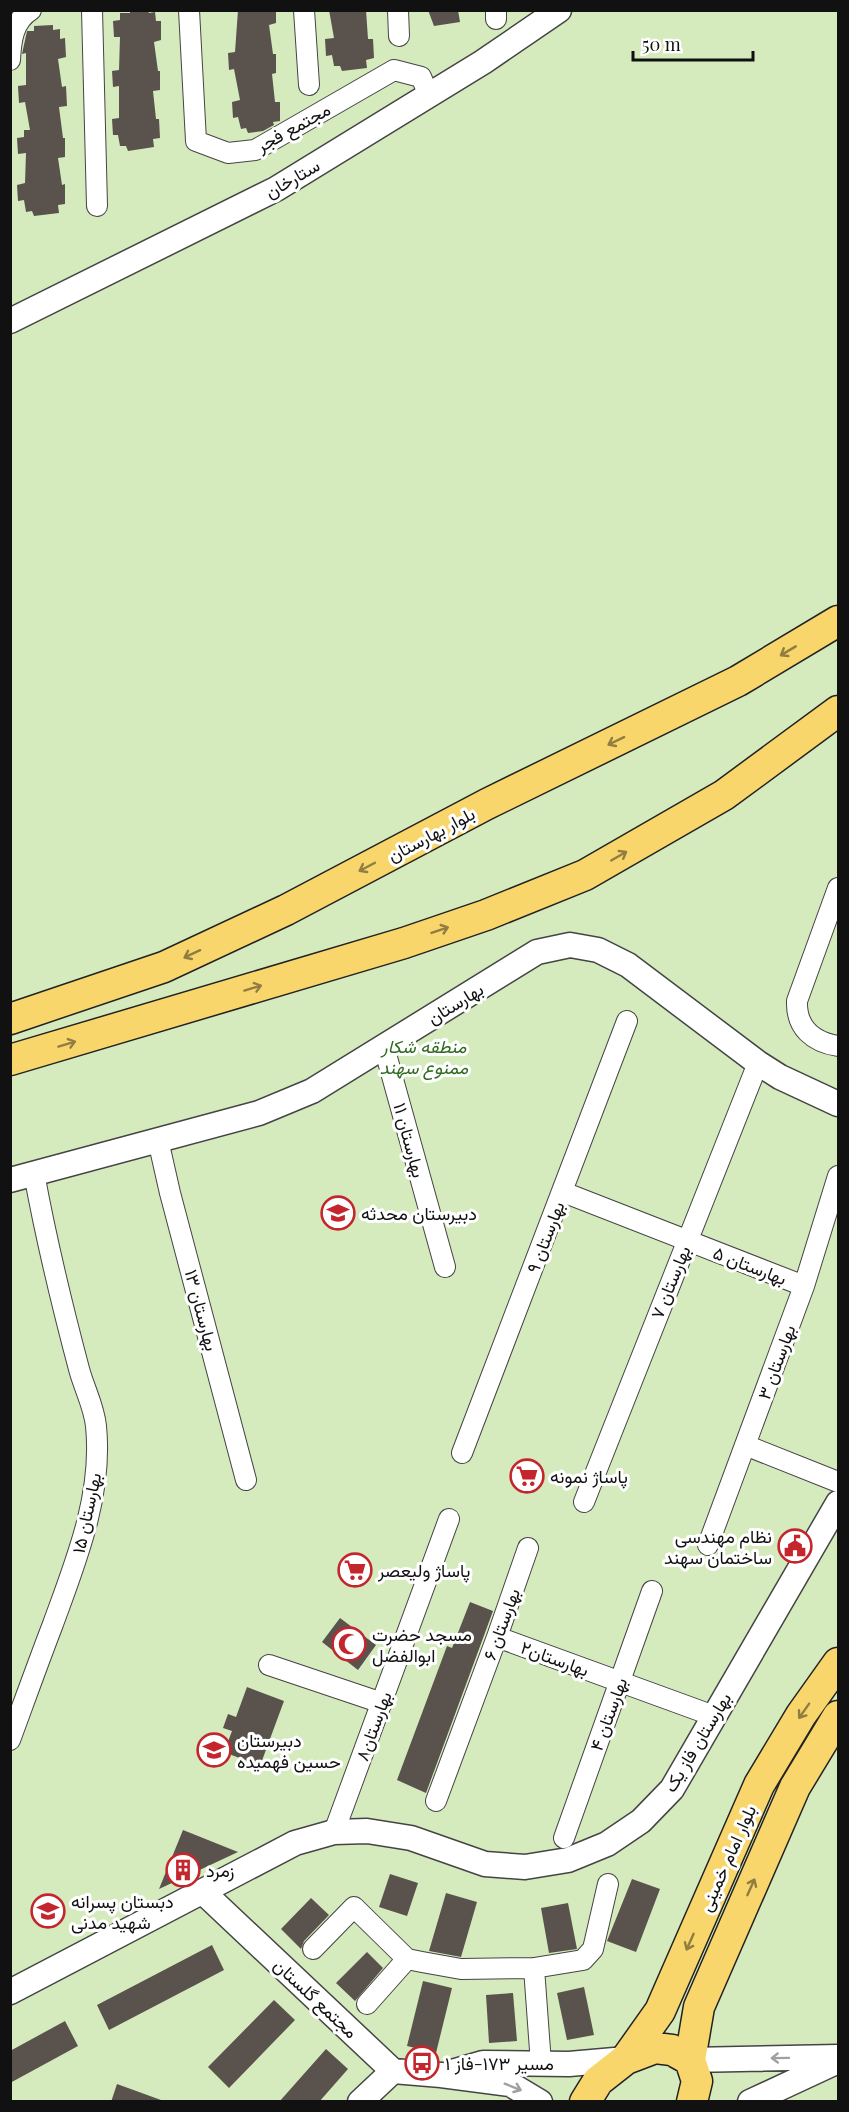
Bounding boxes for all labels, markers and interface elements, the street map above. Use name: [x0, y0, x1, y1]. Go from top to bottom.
scale bar: [633, 24, 753, 62]
text: 50 m: [642, 32, 681, 56]
street label: مجتمع فجر: [251, 97, 335, 159]
street label: ستارخان: [260, 153, 324, 203]
one-way arrow: [780, 646, 797, 658]
one-way arrow: [607, 736, 625, 748]
street label: بلوار بهارستان: [383, 801, 479, 867]
one-way arrow: [610, 849, 627, 861]
one-way arrow: [358, 862, 376, 874]
one-way arrow: [430, 924, 449, 935]
one-way arrow: [184, 949, 202, 961]
street label: بهارستان: [422, 976, 488, 1030]
one-way arrow: [243, 982, 262, 993]
park label: منطقه شکار ممنوع سهند: [380, 1034, 469, 1081]
one-way arrow: [57, 1038, 76, 1049]
street label: بهارستان ۱۱: [388, 1100, 432, 1180]
school or university icon: دبیرستان محدثه: [320, 1195, 356, 1231]
street label: بهارستان ۹: [520, 1198, 570, 1276]
place label: دبیرستان محدثه: [361, 1201, 477, 1225]
street label: بهارستان ۵: [710, 1240, 790, 1290]
street label: بهارستان ۷: [644, 1242, 696, 1322]
street label: بهارستان ۱۳: [180, 1267, 224, 1353]
street label: بهارستان ۳: [751, 1321, 801, 1403]
supermarket icon: پاساژ نمونه: [509, 1458, 545, 1494]
place label: پاساژ نمونه: [550, 1464, 628, 1489]
street label: بهارستان ۱۵: [66, 1470, 106, 1556]
place label: نظام مهندسی ساختمان سهند: [664, 1524, 772, 1569]
public building icon: نظام مهندسی ساختمان سهند: [777, 1528, 813, 1564]
supermarket icon: پاساژ ولیعصر: [337, 1552, 373, 1588]
place label: پاساژ ولیعصر: [377, 1558, 470, 1583]
street label: بهارستان ۶: [477, 1585, 525, 1663]
place label: مسجد حضرت ابوالفضل: [372, 1622, 472, 1667]
mosque icon: مسجد حضرت ابوالفضل: [331, 1626, 367, 1662]
street label: بهارستان۲: [517, 1635, 593, 1681]
street label: بهارستان ۴: [584, 1674, 632, 1754]
street label: بهارستان۸: [349, 1688, 397, 1764]
street label: بهارستان فاز یک: [658, 1688, 736, 1796]
one-way arrow: [798, 1702, 810, 1718]
place label: دبیرستان حسین فهمیده: [237, 1728, 341, 1773]
school or university icon: دبیرستان حسین فهمیده: [196, 1732, 232, 1768]
street label: بلوار امام خمینی: [693, 1801, 762, 1915]
building icon: زمرد: [165, 1852, 201, 1888]
place label: زمرد: [206, 1858, 235, 1882]
one-way arrow: [746, 1879, 758, 1897]
place label: دبستان پسرانه شهید مدنی: [71, 1889, 174, 1934]
school or university icon: دبستان پسرانه شهید مدنی: [30, 1893, 66, 1929]
one-way arrow: [684, 1932, 696, 1950]
street label: مجتمع گلستان: [268, 1953, 363, 2044]
bus stop icon: مسیر ۱۷۳-فاز ۱: [404, 2045, 440, 2081]
place label: مسیر ۱۷۳-فاز ۱: [445, 2051, 554, 2075]
one-way arrow: [771, 2053, 791, 2064]
one-way arrow: [503, 2082, 521, 2093]

